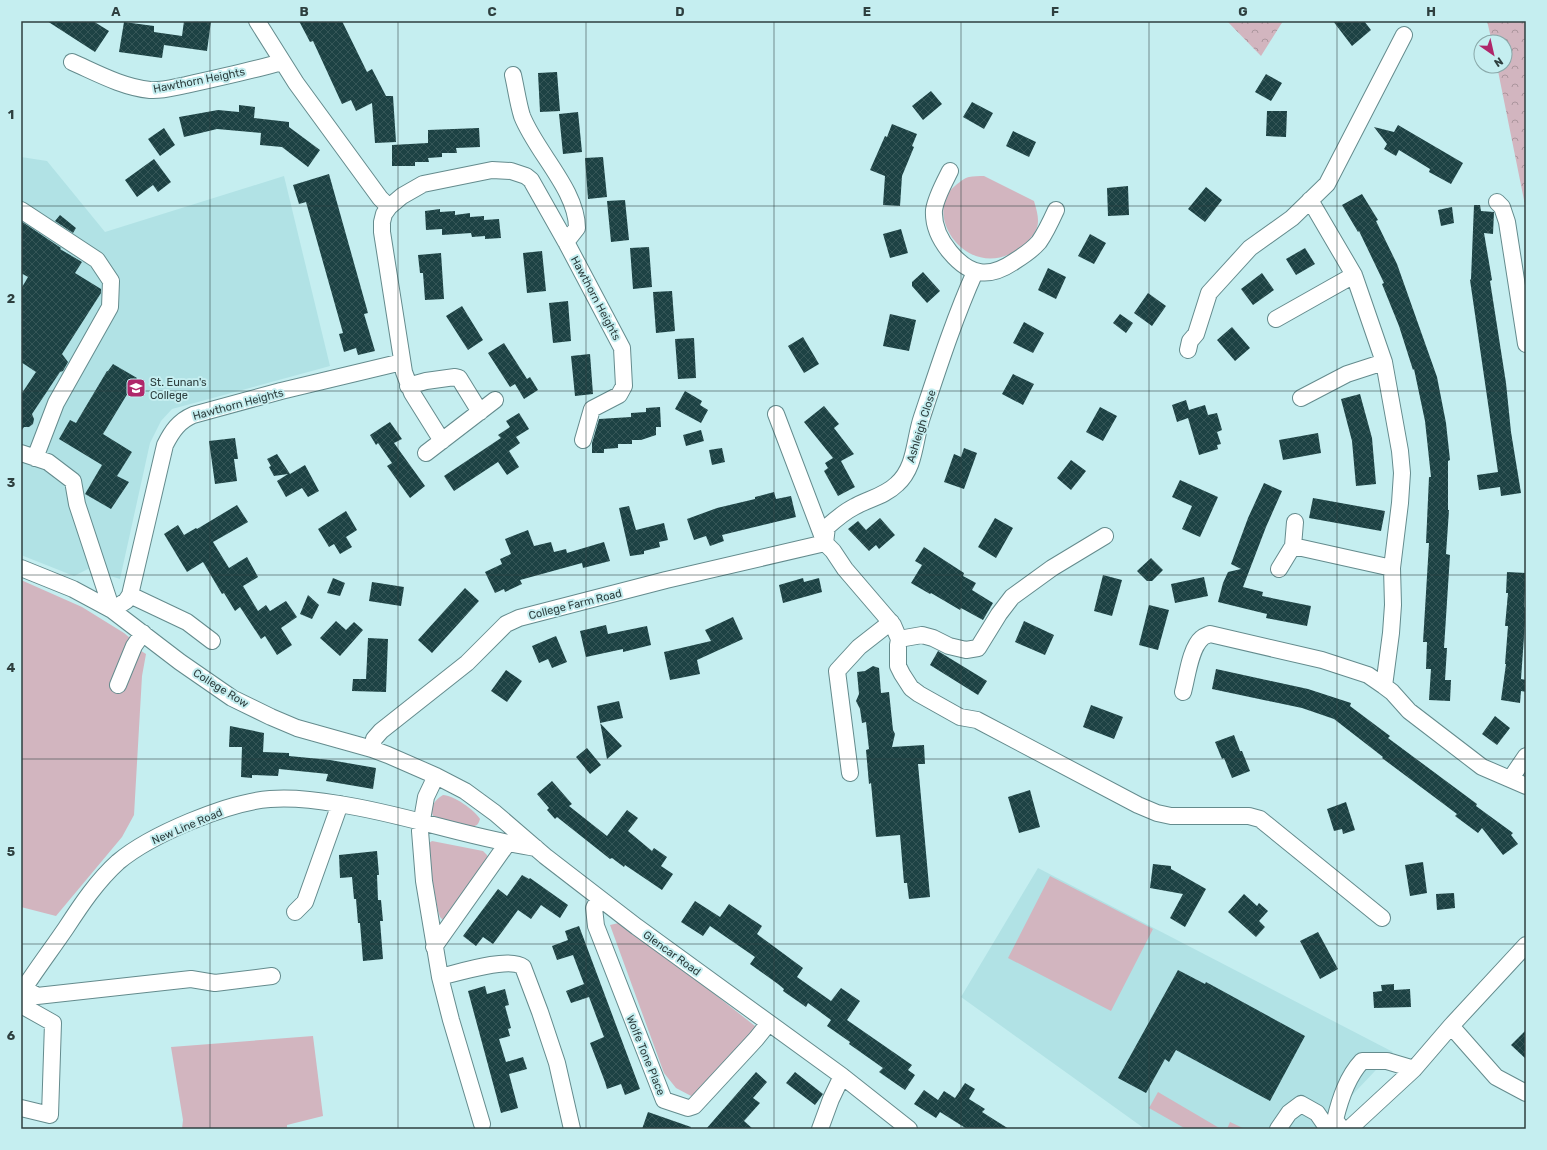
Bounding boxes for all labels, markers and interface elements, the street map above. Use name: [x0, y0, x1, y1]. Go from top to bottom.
text: A: [111, 4, 121, 19]
text: B: [299, 4, 309, 19]
text: C: [487, 4, 497, 19]
text: D: [675, 4, 685, 19]
text: E: [863, 4, 871, 19]
text: F: [1051, 4, 1059, 19]
text: G: [1238, 4, 1248, 19]
text: H: [1426, 4, 1436, 19]
north arrow: [1473, 34, 1513, 74]
text: N: [1491, 54, 1505, 70]
street label: Hawthorn Heights: [152, 65, 247, 96]
text: 1: [8, 107, 14, 122]
street label: Hawthorn Heights: [568, 254, 623, 343]
text: 2: [7, 291, 15, 306]
place label: St. Eunan's College: [150, 376, 207, 402]
school or university icon: St. Eunan's College: [125, 377, 147, 399]
street label: Hawthorn Heights: [191, 386, 285, 423]
street label: Ashleigh Close: [904, 388, 939, 464]
text: 3: [7, 475, 16, 490]
street label: College Farm Road: [527, 587, 623, 622]
text: 4: [7, 660, 16, 675]
street label: College Row: [191, 666, 251, 711]
street label: New Line Road: [150, 806, 224, 847]
text: 5: [7, 844, 15, 859]
street label: Glencar Road: [640, 928, 703, 979]
street label: Wolfe Tone Place: [624, 1013, 668, 1097]
text: 6: [7, 1028, 16, 1043]

